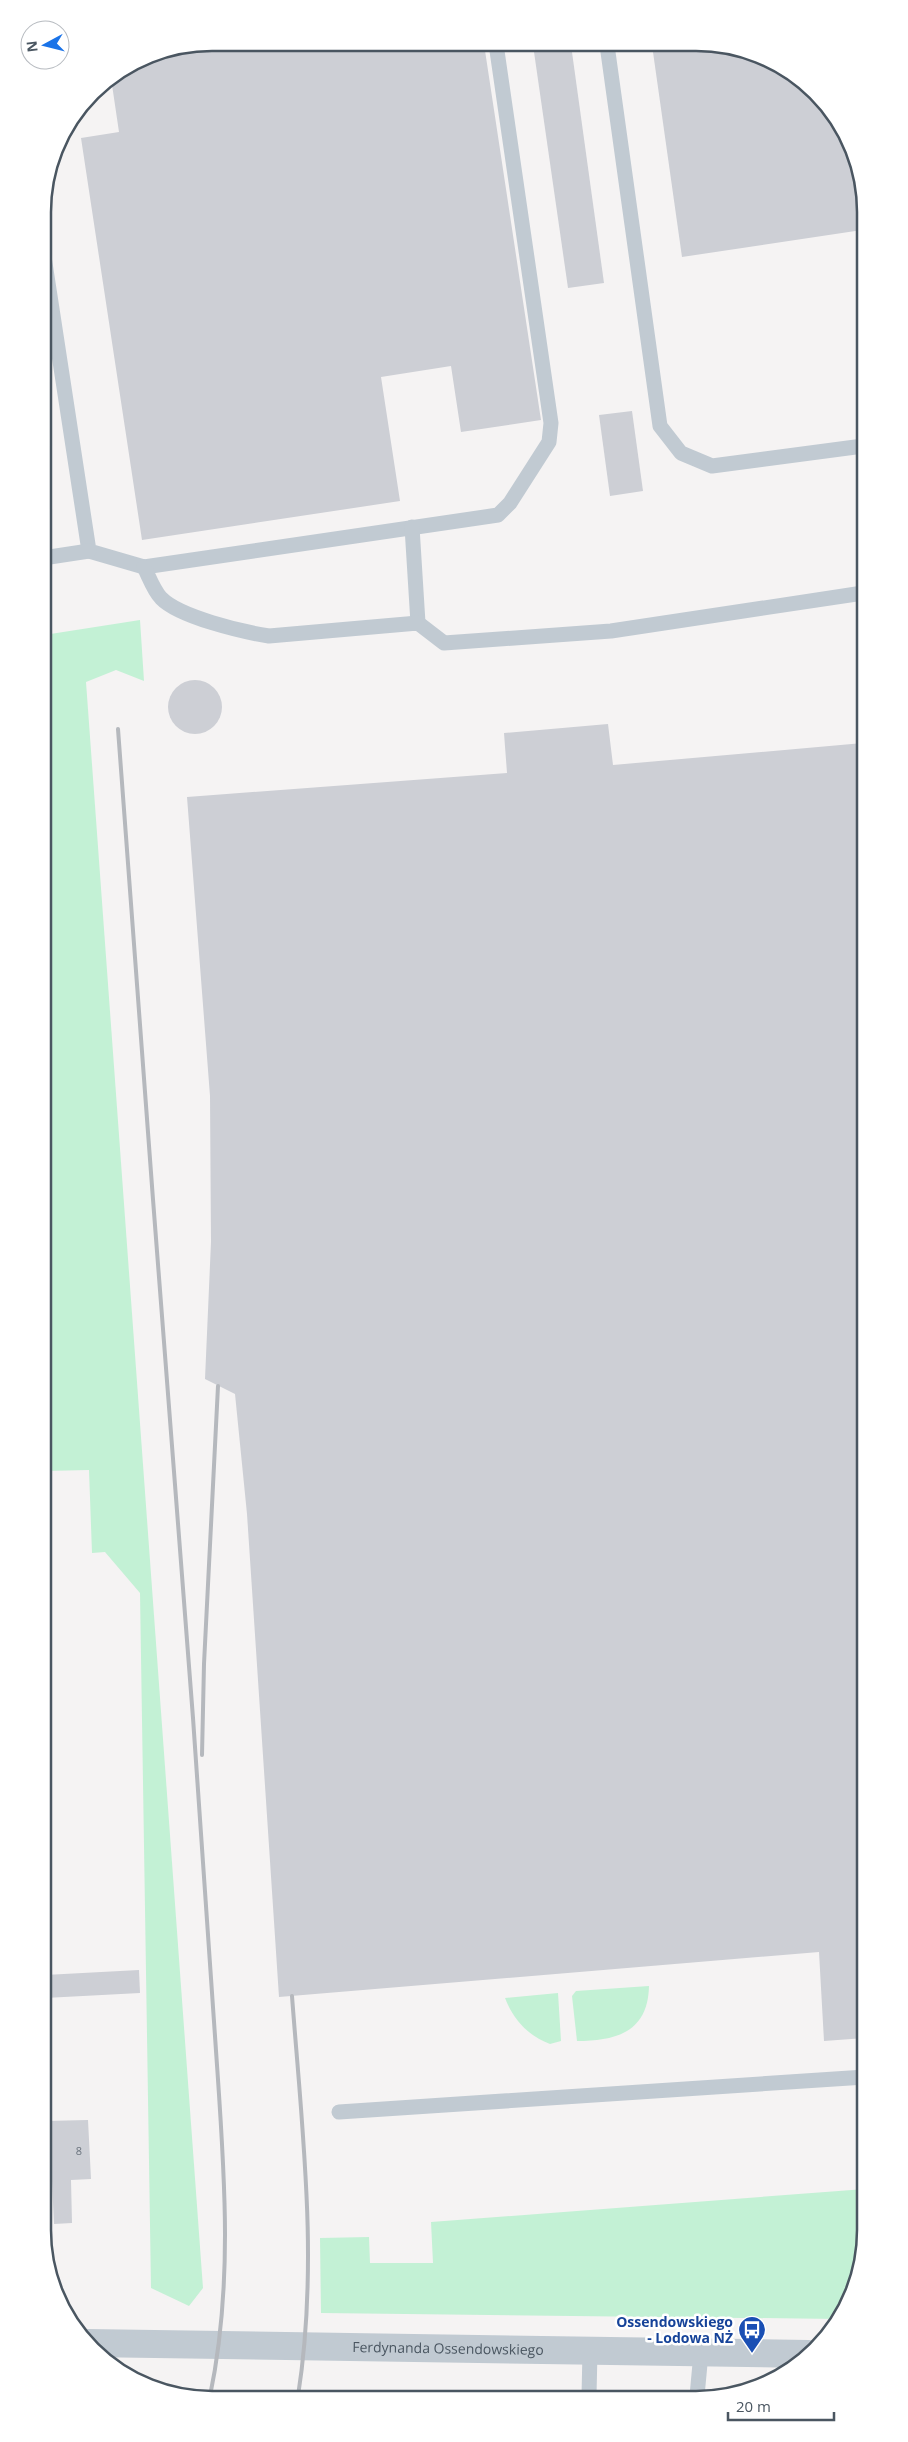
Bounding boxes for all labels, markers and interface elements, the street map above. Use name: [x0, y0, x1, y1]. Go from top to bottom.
north arrow: [20, 20, 70, 70]
text: N: [21, 40, 42, 53]
house number: 8: [76, 2143, 82, 2158]
place label: Ossendowskiego - Lodowa NŻ: [616, 2312, 733, 2347]
bus stop icon: Ossendowskiego - Lodowa NŻ: [737, 2315, 767, 2354]
street label: Ferdynanda Ossendowskiego: [352, 2337, 544, 2359]
scale bar: [728, 2390, 834, 2422]
text: 20 m: [736, 2396, 771, 2416]

